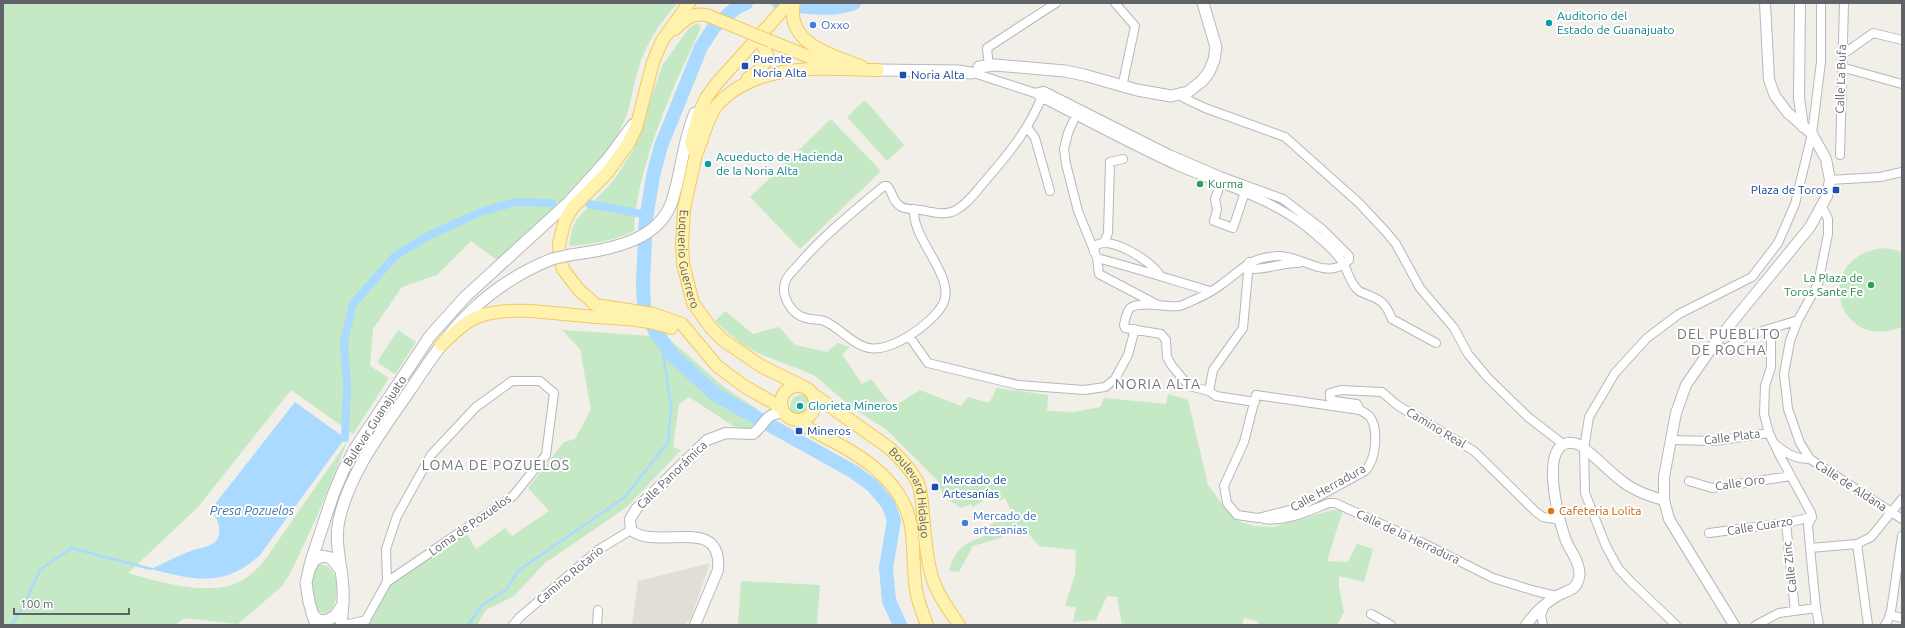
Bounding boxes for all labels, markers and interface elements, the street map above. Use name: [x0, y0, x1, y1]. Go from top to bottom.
place label: Auditorio del Estado de Guanajuato: [1557, 9, 1675, 36]
place label: Oxxo: [821, 18, 850, 31]
marker: Auditorio del Estado de Guanajuato: [1544, 18, 1554, 28]
marker: Oxxo: [808, 20, 818, 30]
street label: Calle La Bufa: [1833, 44, 1848, 114]
place label: Puente Noria Alta: [753, 52, 807, 79]
marker: Puente Noria Alta: [740, 61, 750, 71]
place label: Noria Alta: [911, 68, 965, 81]
marker: Noria Alta: [898, 70, 908, 80]
place label: Acueducto de Hacienda de la Noria Alta: [716, 150, 843, 177]
marker: Acueducto de Hacienda de la Noria Alta: [703, 159, 713, 169]
place label: Kurma: [1208, 177, 1243, 190]
marker: Kurma: [1195, 179, 1205, 189]
place label: Plaza de Toros: [1751, 183, 1828, 196]
marker: Plaza de Toros: [1831, 185, 1841, 195]
street label: Euquerio Guerrero: [676, 209, 702, 311]
place label: La Plaza de Toros Sante Fe: [1784, 271, 1863, 298]
marker: La Plaza de Toros Sante Fe: [1866, 280, 1876, 290]
district label: DEL PUEBLITO DE ROCHA: [1677, 326, 1781, 358]
street label: Bulevar Guanajuato: [340, 373, 409, 468]
district label: NORIA ALTA: [1115, 376, 1201, 392]
place label: Glorieta Mineros: [808, 399, 897, 412]
marker: Glorieta Mineros: [795, 401, 805, 411]
street label: Camino Real: [1404, 405, 1468, 450]
place label: Mineros: [807, 424, 851, 437]
marker: Mineros: [794, 426, 804, 436]
street label: Calle Plata: [1703, 427, 1761, 446]
street label: Calle Panorámica: [634, 438, 709, 511]
street label: Boulevard Hidalgo: [887, 444, 932, 539]
district label: LOMA DE POZUELOS: [422, 457, 570, 473]
street label: Calle de Aldana: [1813, 458, 1890, 514]
street label: Calle Herradura: [1288, 462, 1368, 514]
place label: Mercado de Artesanías: [943, 473, 1007, 500]
street label: Calle Oro: [1714, 473, 1766, 492]
marker: Mercado de Artesanías: [930, 482, 940, 492]
street label: Loma de Pozuelos: [426, 491, 513, 558]
water label: Presa Pozuelos: [210, 503, 295, 517]
place label: Cafeteria Lolita: [1559, 504, 1641, 517]
marker: Cafeteria Lolita: [1546, 506, 1556, 516]
street label: Calle de la Herradura: [1354, 507, 1462, 566]
place label: Mercado de artesanias: [973, 509, 1037, 536]
street label: Calle Cuarzo: [1726, 514, 1794, 537]
marker: Mercado de artesanias: [960, 518, 970, 528]
street label: Calle Zinc: [1780, 540, 1799, 593]
street label: Camino Rotario: [534, 543, 606, 606]
scale bar: [14, 590, 129, 616]
text: 100 m: [20, 597, 53, 610]

